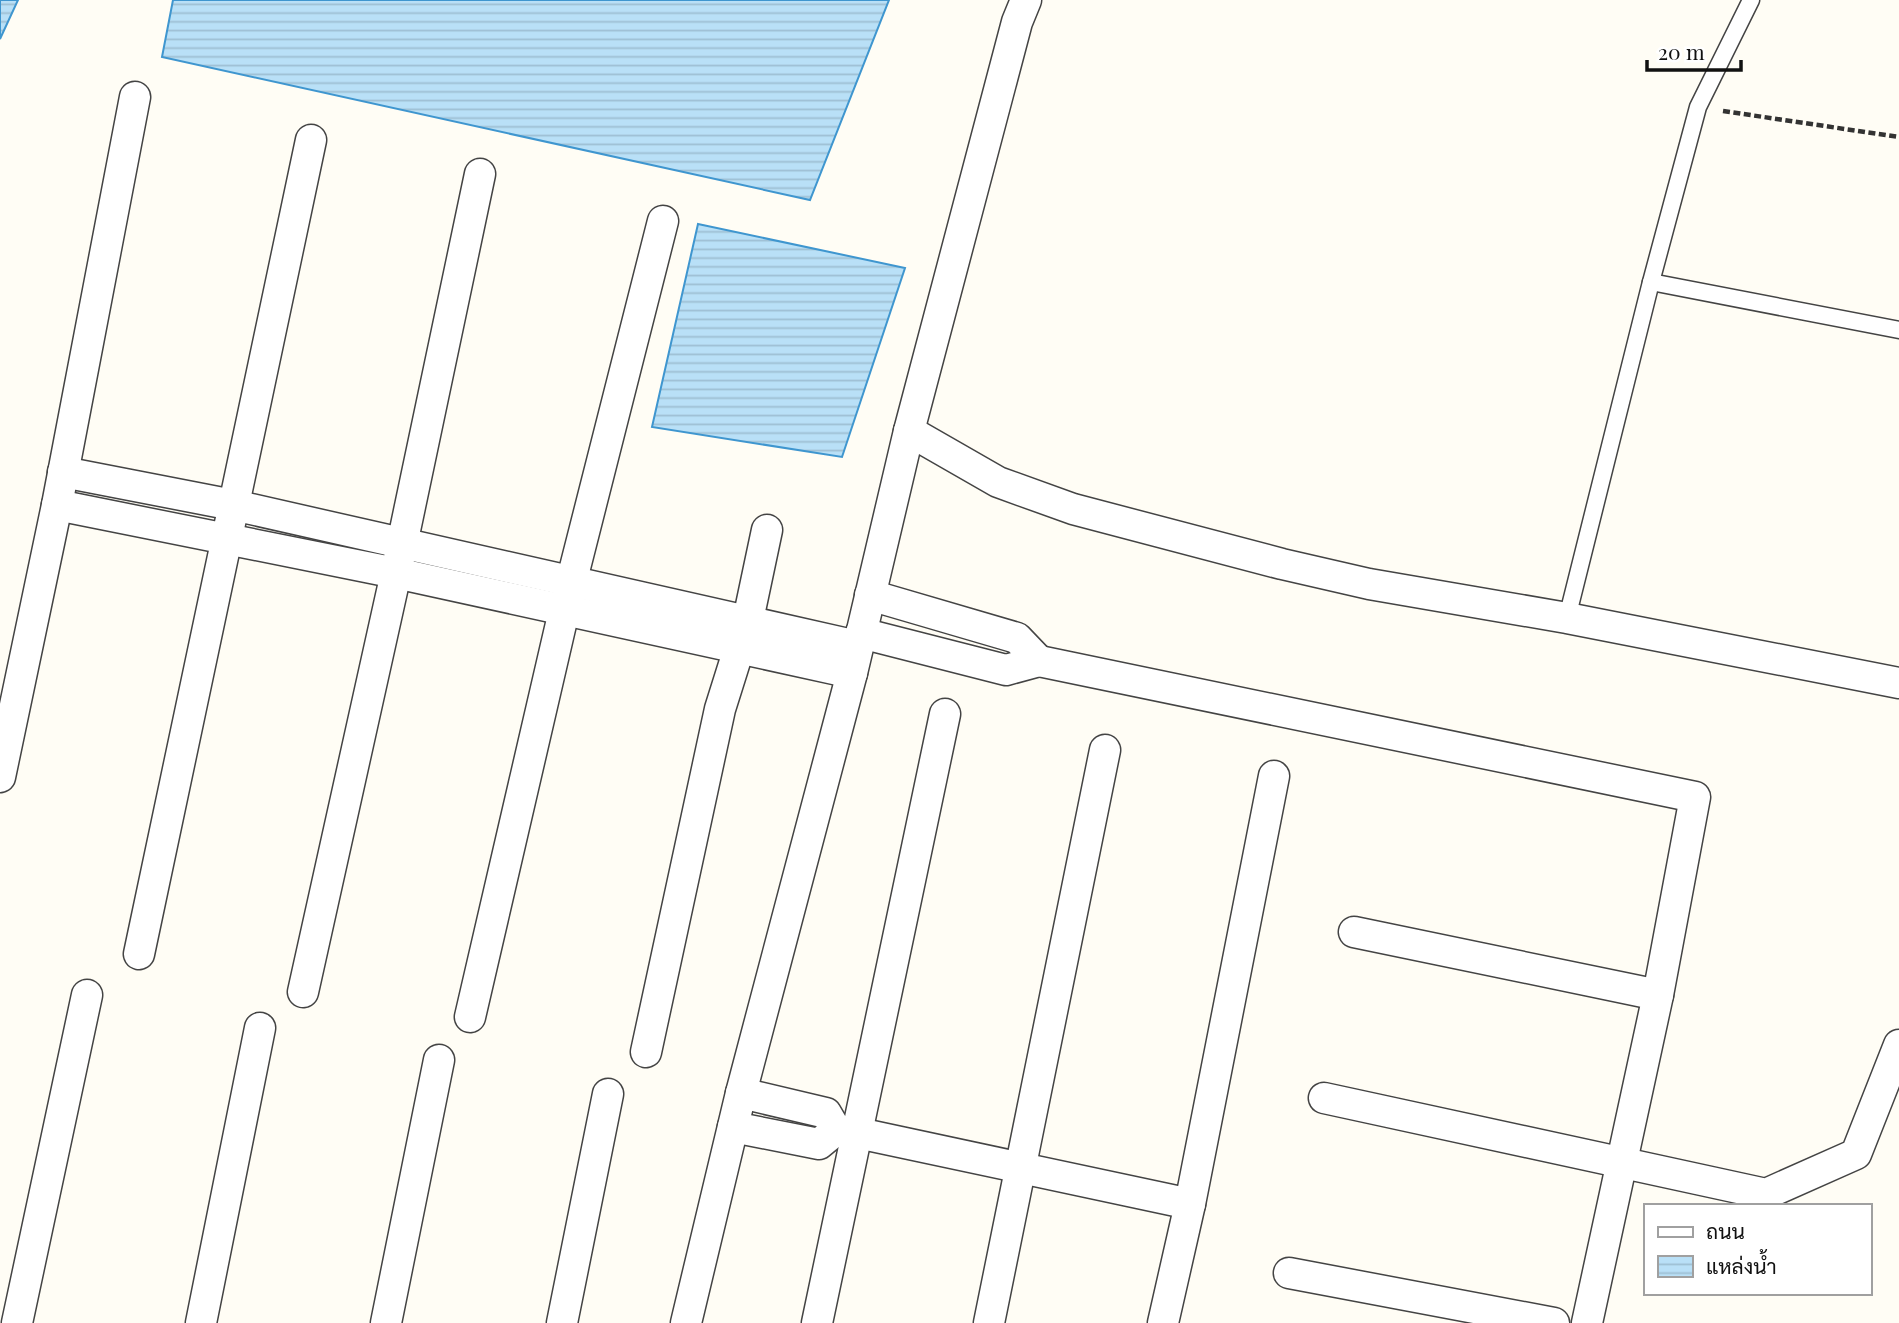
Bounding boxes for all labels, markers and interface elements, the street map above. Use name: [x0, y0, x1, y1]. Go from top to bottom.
scale bar: [1647, 28, 1742, 72]
text: 20 m: [1658, 37, 1705, 65]
legend: [1644, 1204, 1871, 1295]
text: ถนน: [1706, 1216, 1745, 1244]
text: แหล่งน้ำ: [1706, 1249, 1777, 1279]

